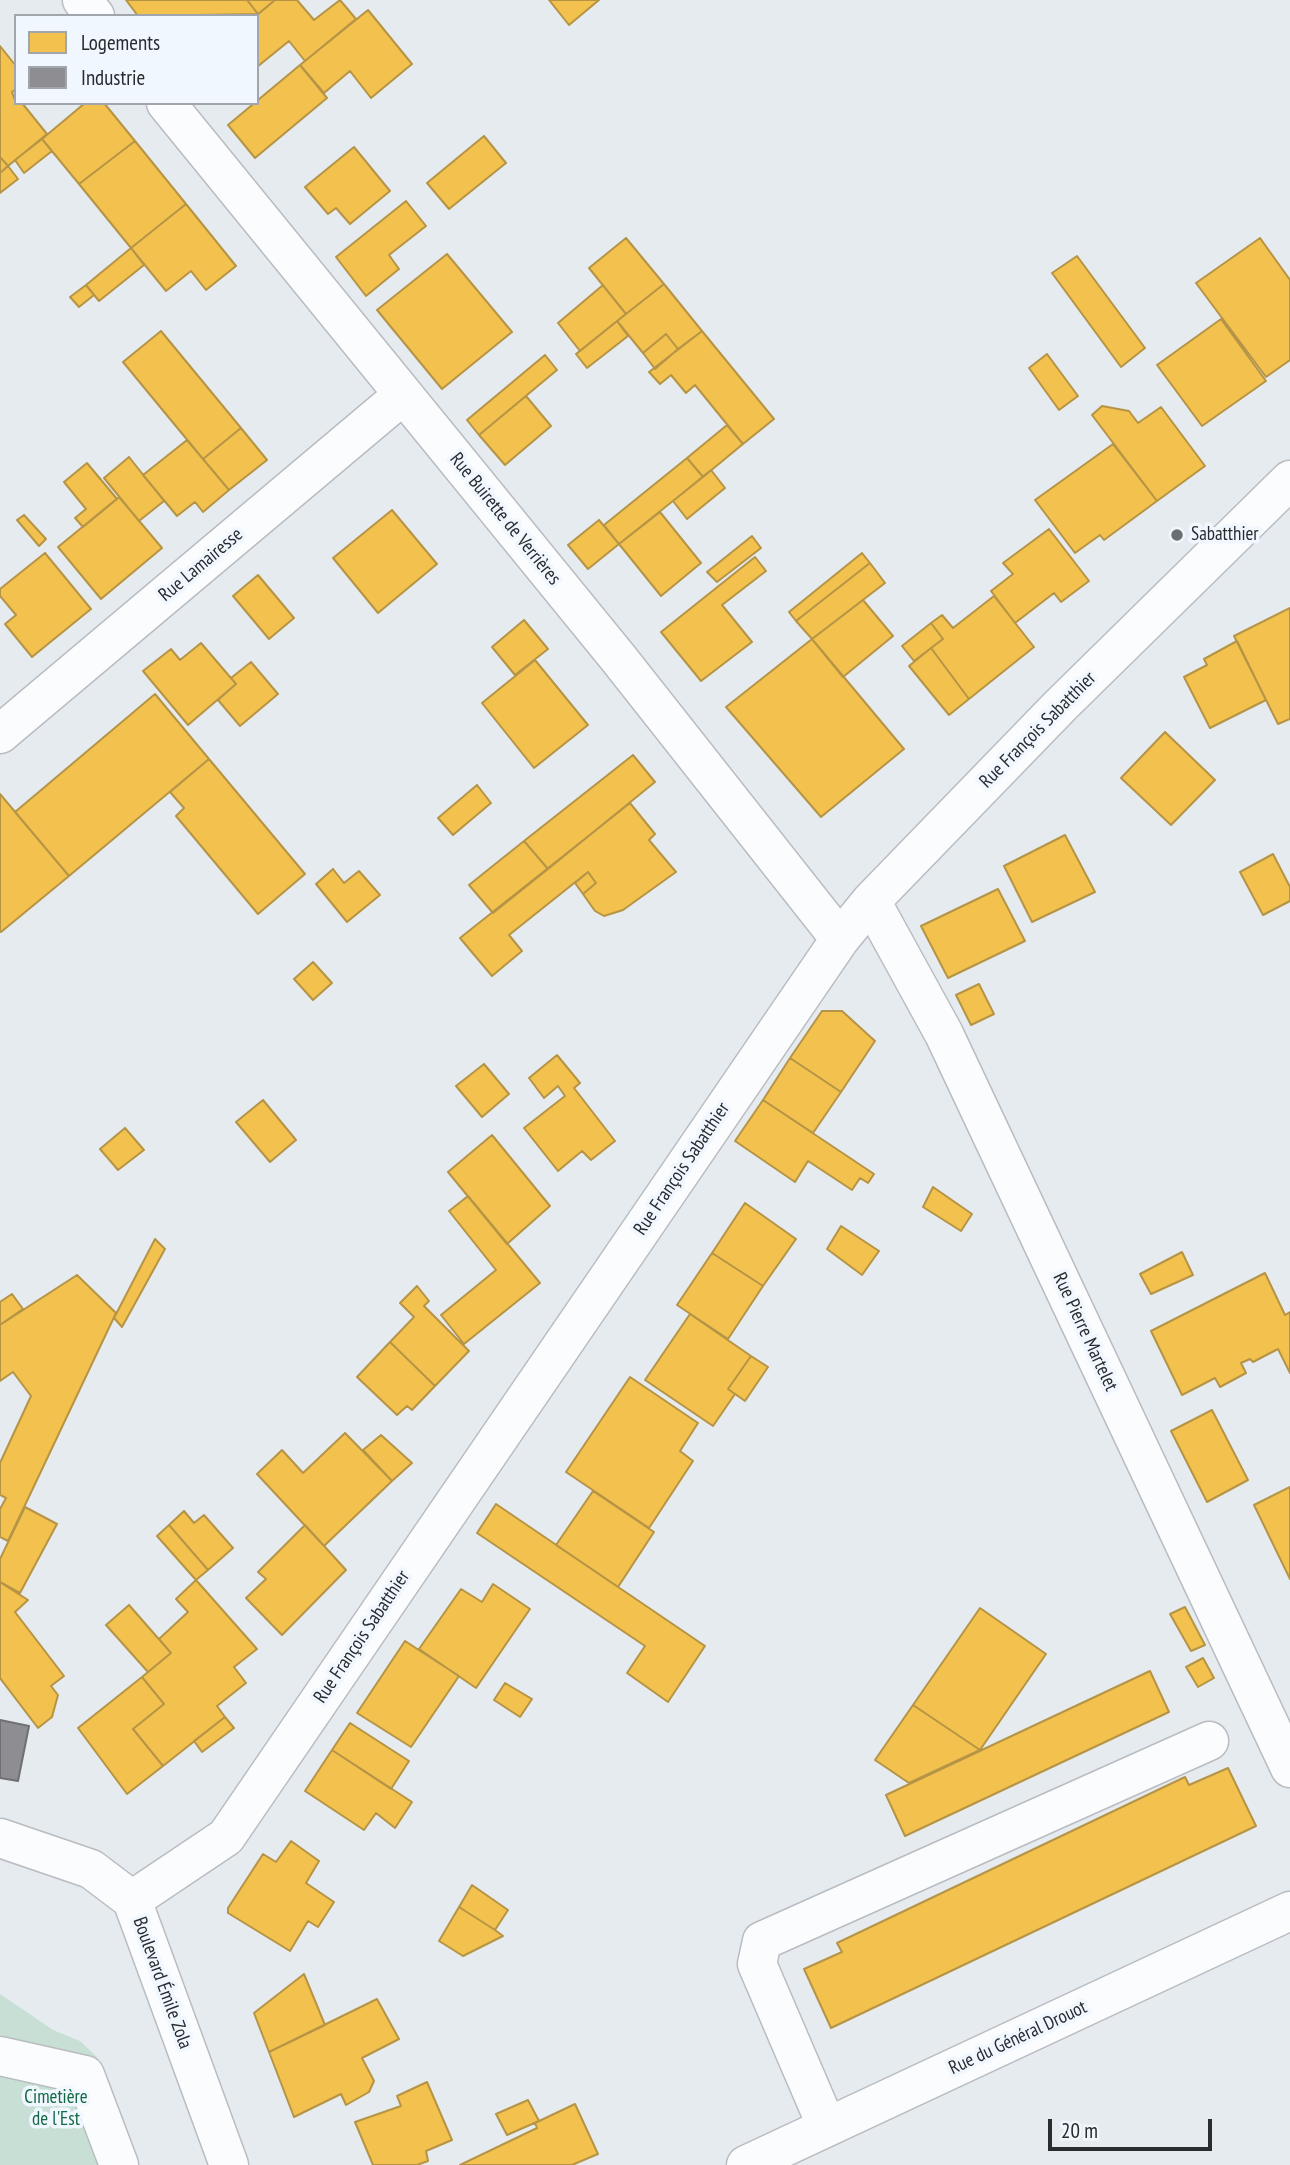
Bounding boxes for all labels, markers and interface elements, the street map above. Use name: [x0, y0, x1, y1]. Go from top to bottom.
legend: [14, 14, 259, 105]
text: Logements: [81, 29, 160, 56]
text: Industrie: [81, 64, 145, 91]
street label: Rue Buirette de Verrières: [445, 448, 565, 590]
street label: Rue Lamairesse: [154, 523, 248, 607]
place label: Sabatthier: [1191, 524, 1259, 546]
marker: Sabatthier: [1169, 527, 1185, 543]
street label: Rue François Sabatthier: [975, 667, 1101, 793]
street label: Rue François Sabatthier: [629, 1098, 735, 1240]
street label: Rue Pierre Martelet: [1048, 1269, 1122, 1395]
street label: Rue François Sabatthier: [309, 1566, 415, 1708]
street label: Boulevard Émile Zola: [128, 1914, 196, 2052]
street label: Rue du Général Drouot: [945, 1996, 1091, 2080]
park label: Cimetière de l'Est: [24, 2087, 88, 2131]
scale bar: [1052, 2106, 1216, 2150]
text: 20 m: [1061, 2117, 1098, 2144]

